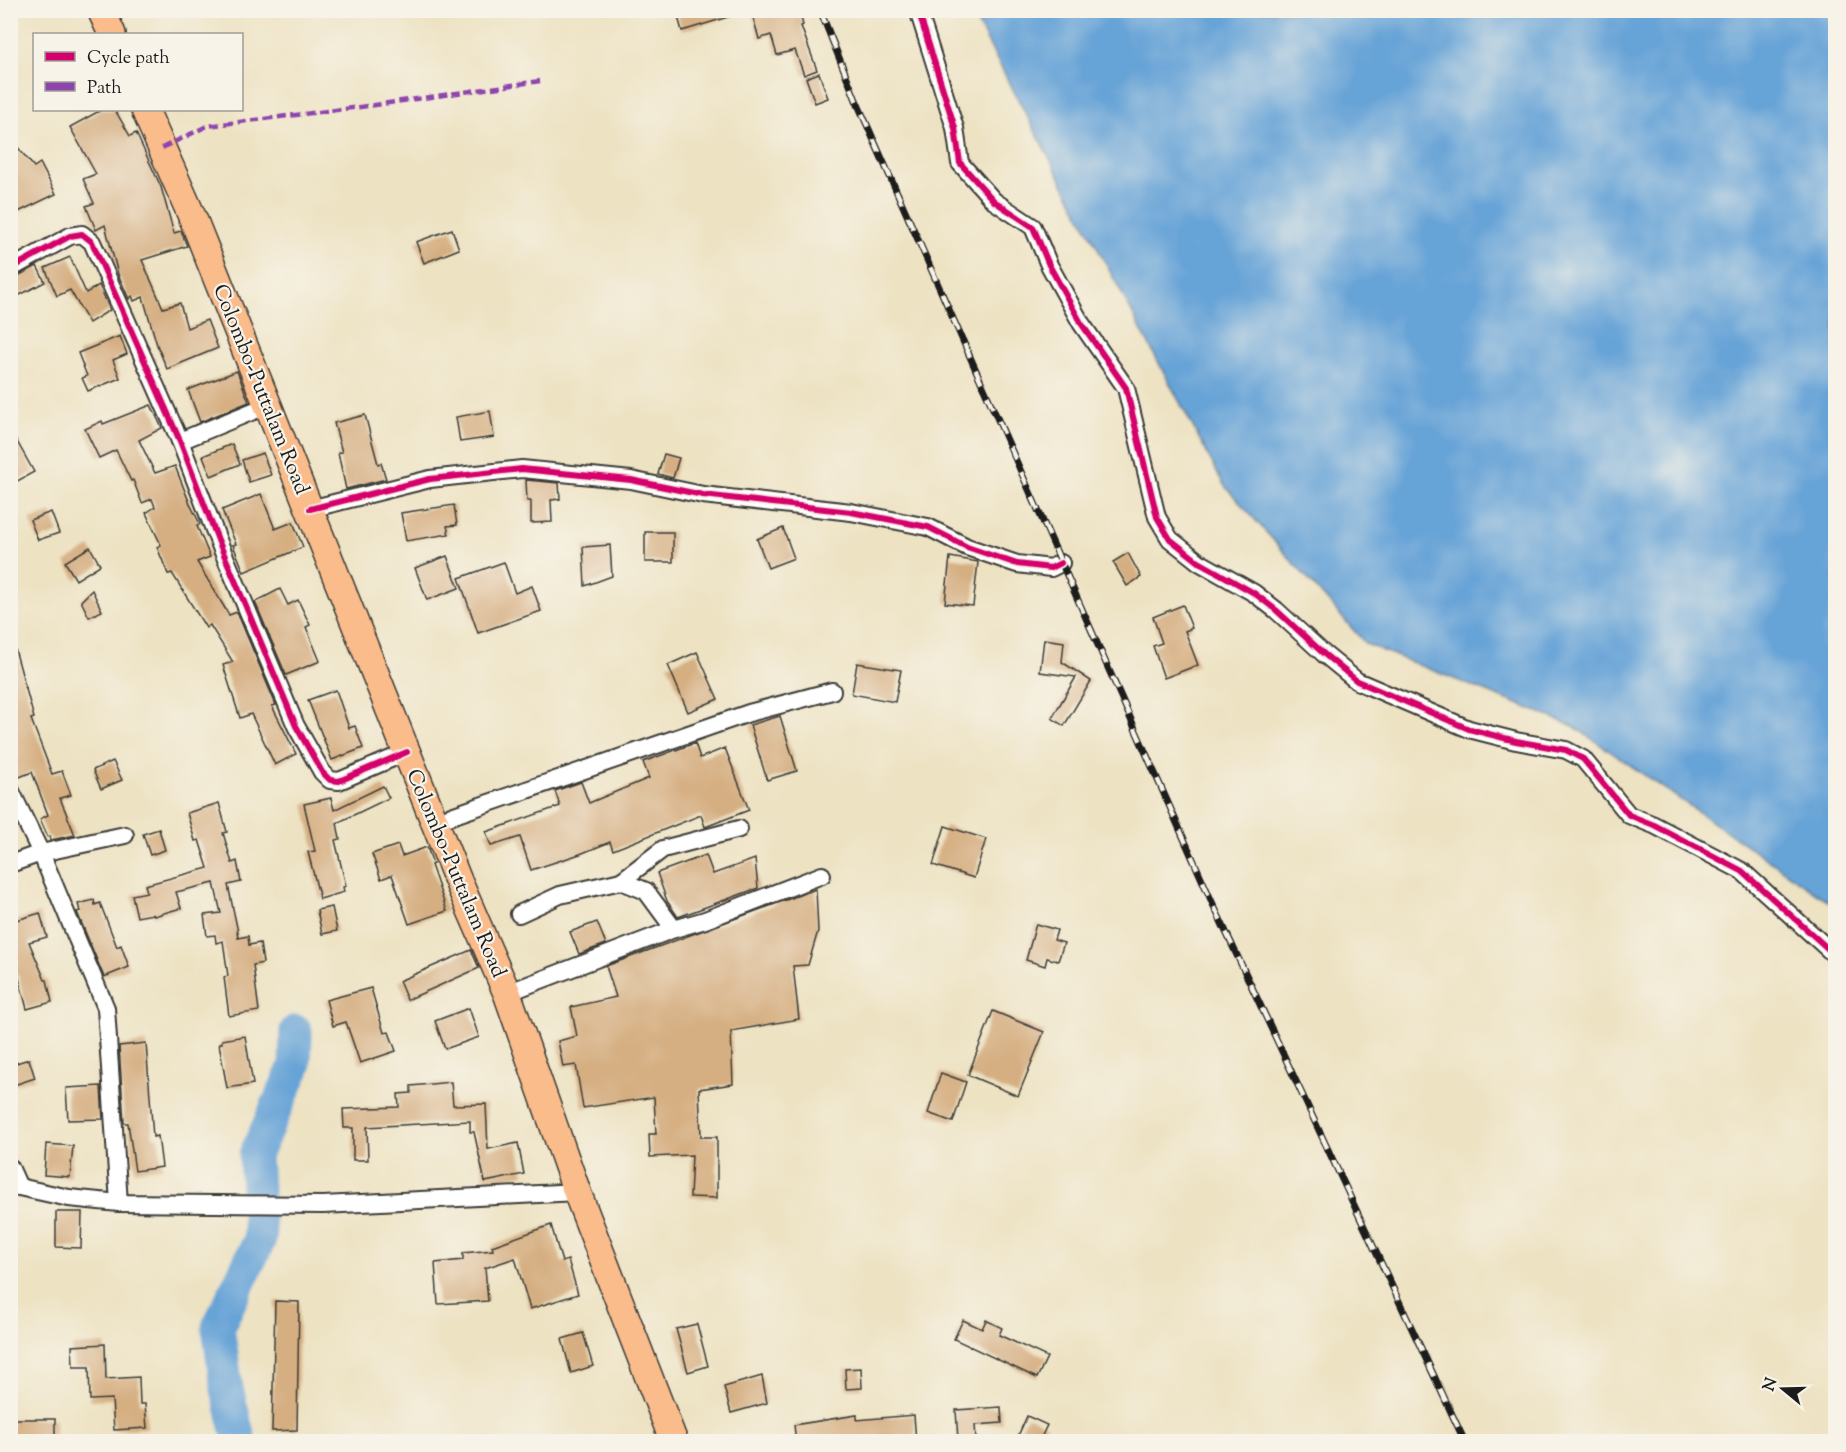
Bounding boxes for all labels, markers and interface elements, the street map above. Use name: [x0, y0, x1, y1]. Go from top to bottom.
legend: [33, 33, 243, 111]
text: Cycle path: [87, 46, 170, 72]
text: Path: [87, 76, 122, 102]
street label: Colombo-Puttalam Road: [204, 280, 316, 500]
street label: Colombo-Puttalam Road: [398, 765, 513, 983]
north arrow: [1753, 1359, 1813, 1419]
text: N: [1758, 1375, 1784, 1395]

